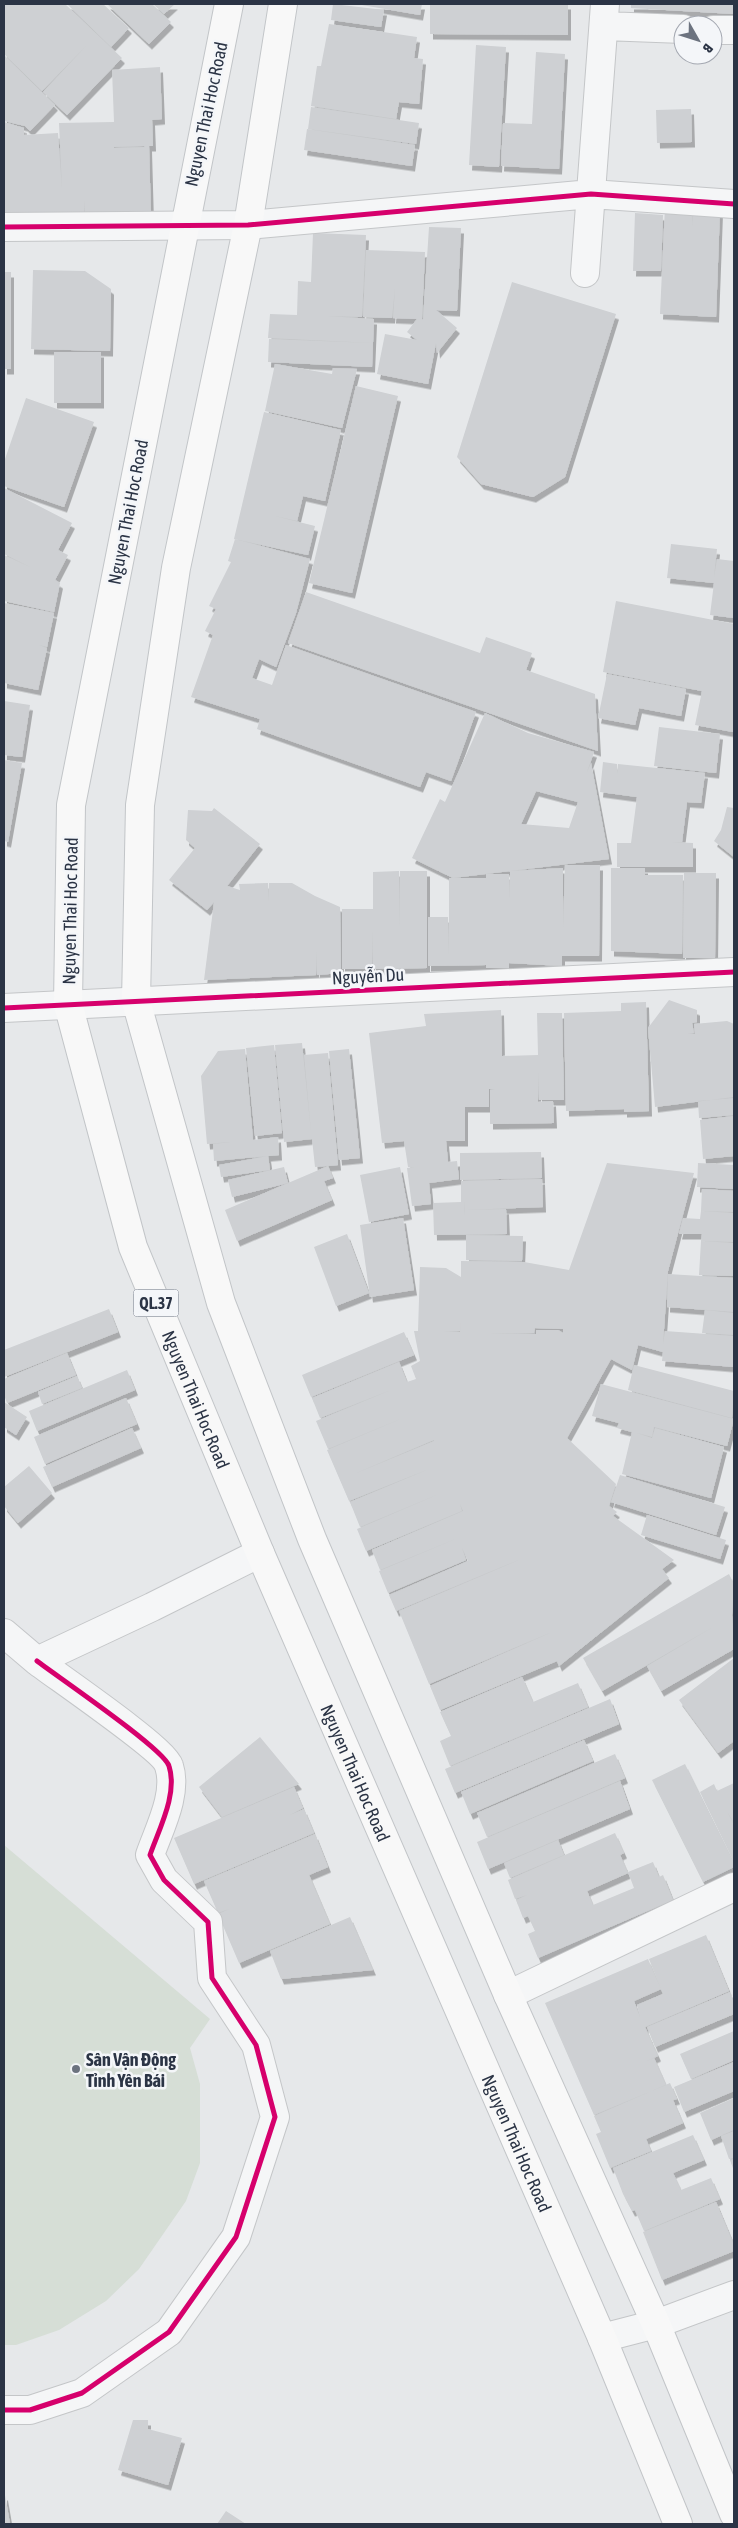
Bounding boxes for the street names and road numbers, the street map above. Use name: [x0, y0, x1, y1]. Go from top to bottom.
street label: Nguyen Thai Hoc Road: [180, 40, 232, 188]
street label: Nguyen Thai Hoc Road: [104, 438, 152, 586]
street label: Nguyen Thai Hoc Road: [58, 837, 82, 985]
street label: Nguyễn Du: [331, 964, 405, 988]
road number: QL.37: [134, 1290, 178, 1316]
street label: Nguyen Thai Hoc Road: [158, 1327, 234, 1472]
street label: Nguyen Thai Hoc Road: [317, 1701, 395, 1845]
street label: Nguyen Thai Hoc Road: [478, 2071, 556, 2215]

